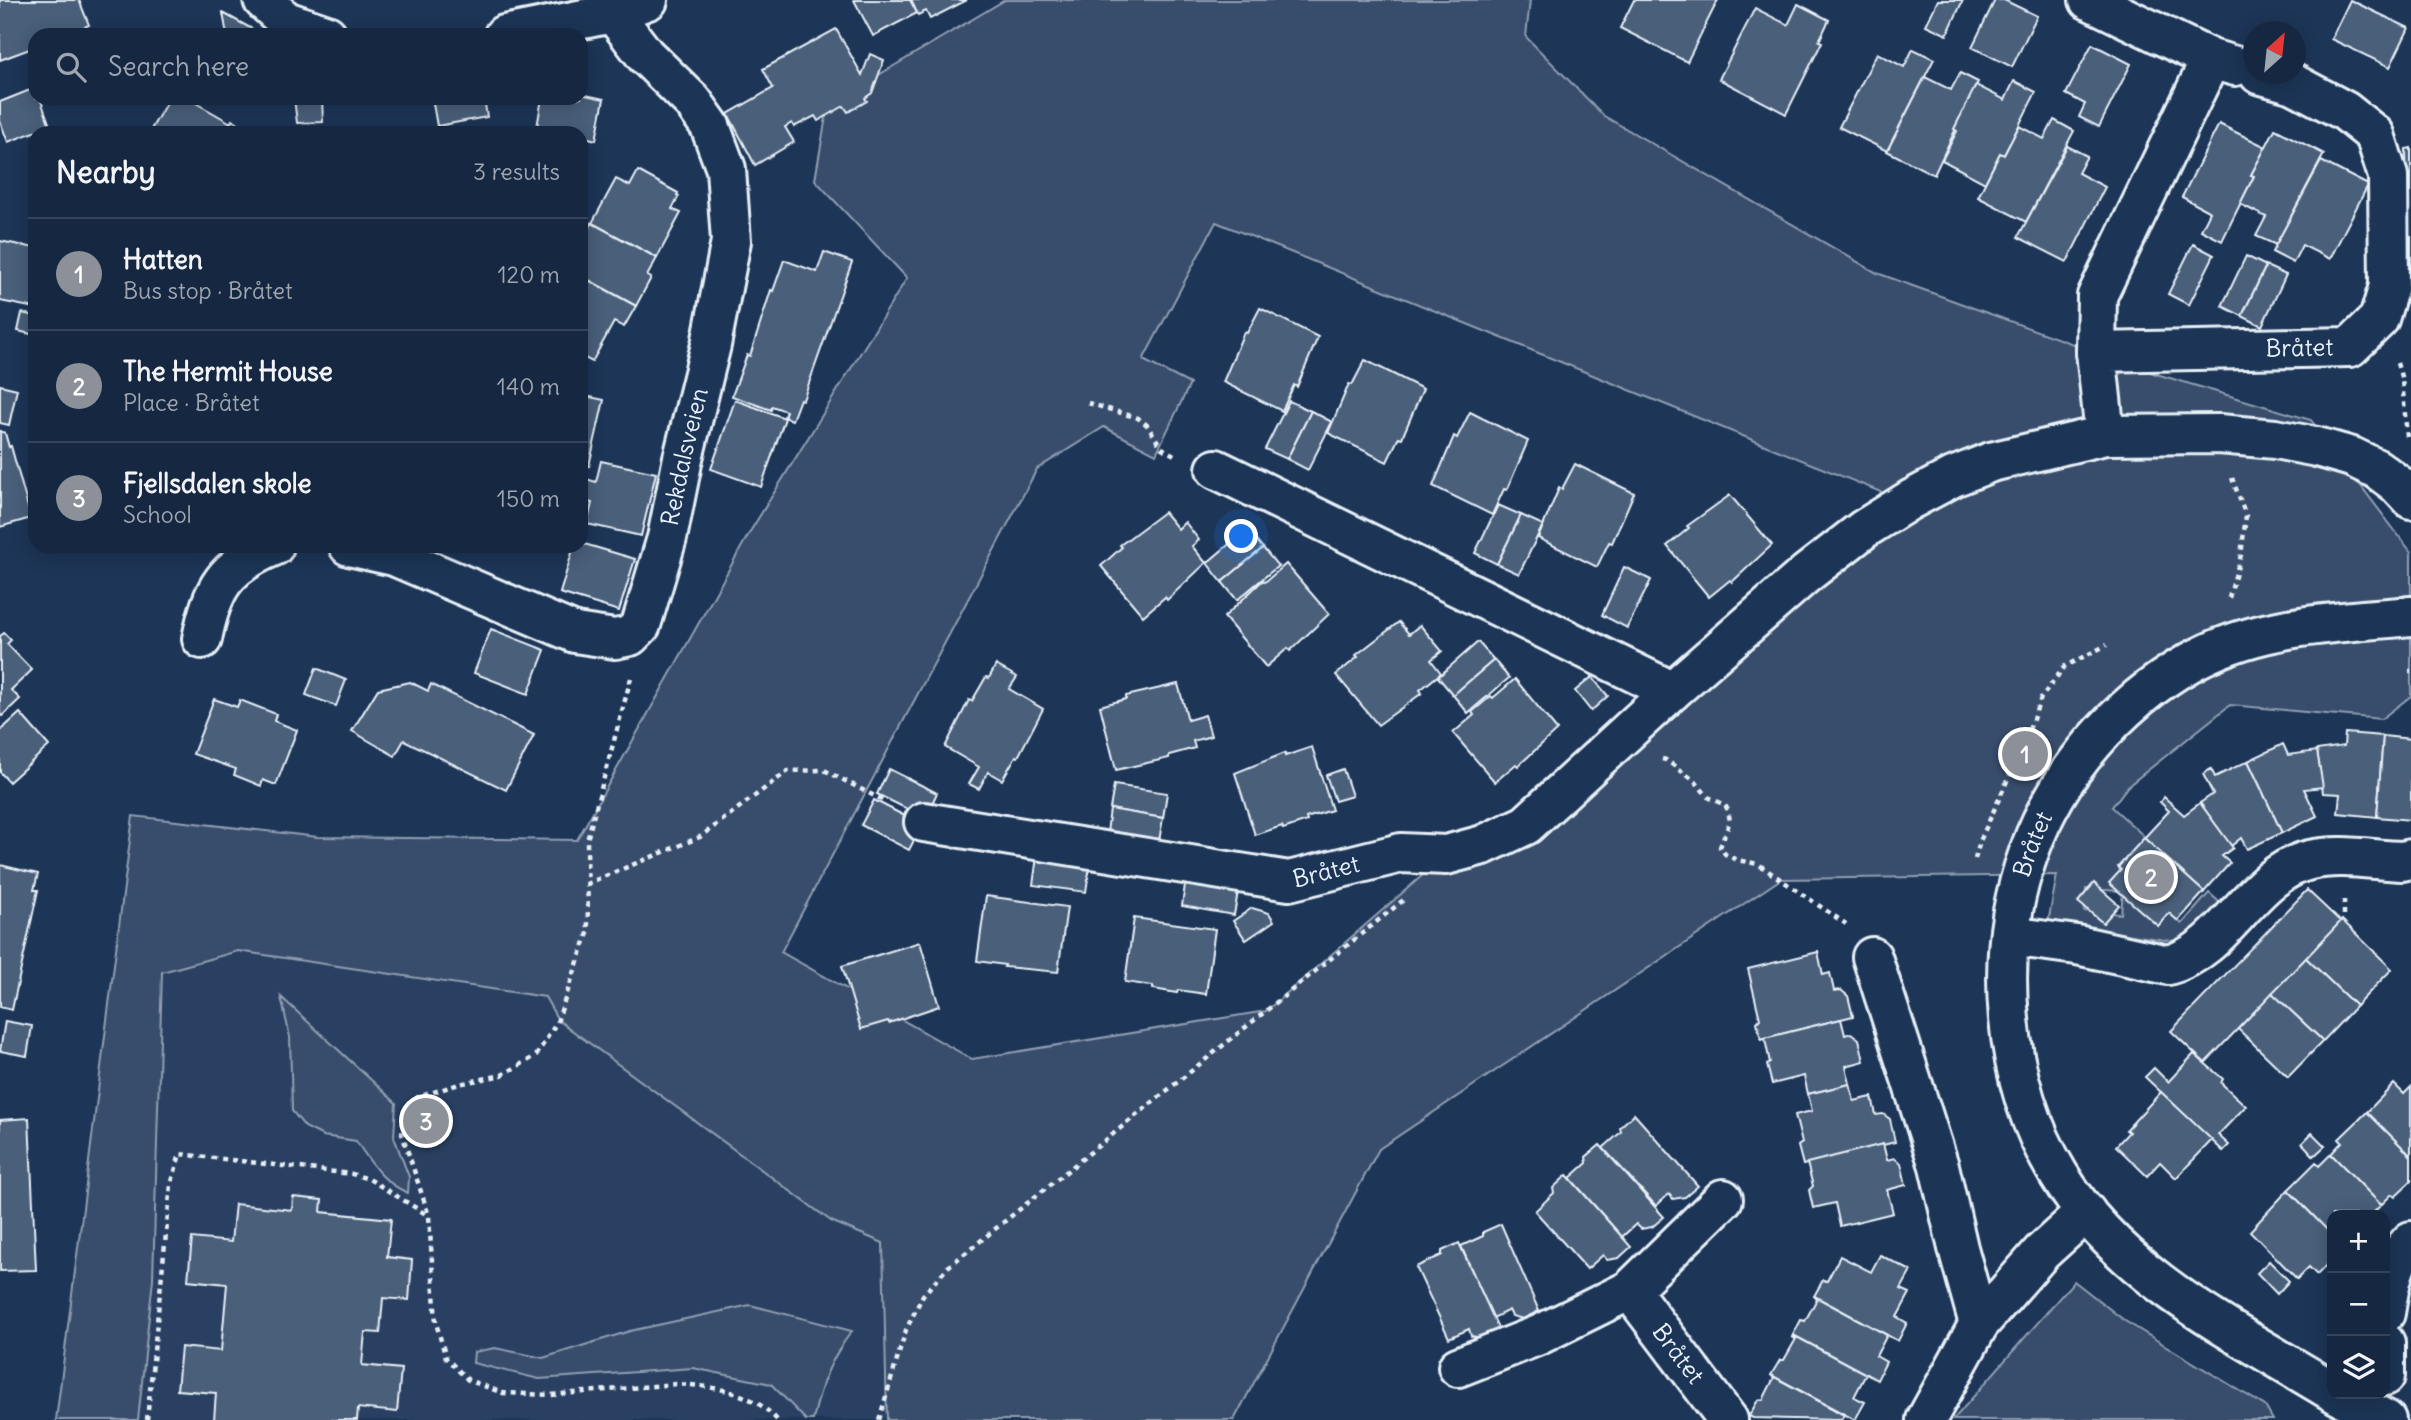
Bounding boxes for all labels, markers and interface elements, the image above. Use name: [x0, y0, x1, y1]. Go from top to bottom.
north arrow: [2243, 21, 2306, 84]
search box: [28, 28, 588, 105]
icon: search: [52, 48, 90, 86]
text: Search here: [108, 50, 249, 83]
text: Nearby: [56, 153, 156, 191]
text: 3 results: [473, 157, 560, 186]
text: Hatten: [123, 243, 203, 276]
text: 1: [74, 260, 84, 289]
text: 120 m: [497, 260, 560, 289]
text: Bus stop · Bråtet: [123, 276, 293, 305]
street label: Bråtet: [2265, 331, 2334, 363]
text: The Hermit House: [123, 355, 333, 388]
text: 2: [73, 372, 85, 401]
text: 140 m: [497, 372, 560, 401]
street label: Rekdalsveien: [654, 384, 714, 528]
text: Place · Bråtet: [123, 388, 260, 417]
text: Fjellsdalen skole: [123, 467, 312, 500]
text: 3: [72, 484, 86, 513]
text: 150 m: [497, 484, 560, 513]
text: School: [123, 500, 192, 529]
your location: [1224, 519, 1258, 553]
pin: 1: [2002, 728, 2048, 780]
street label: Bråtet: [2006, 806, 2058, 880]
street label: Bråtet: [1289, 848, 1362, 894]
pin: 2: [2128, 851, 2174, 903]
pin: 3: [403, 1095, 449, 1147]
map controls: [2327, 1210, 2390, 1399]
button: +: [2327, 1210, 2390, 1273]
button: −: [2327, 1273, 2390, 1336]
street label: Bråtet: [1647, 1317, 1711, 1389]
button: layers: [2327, 1336, 2390, 1399]

